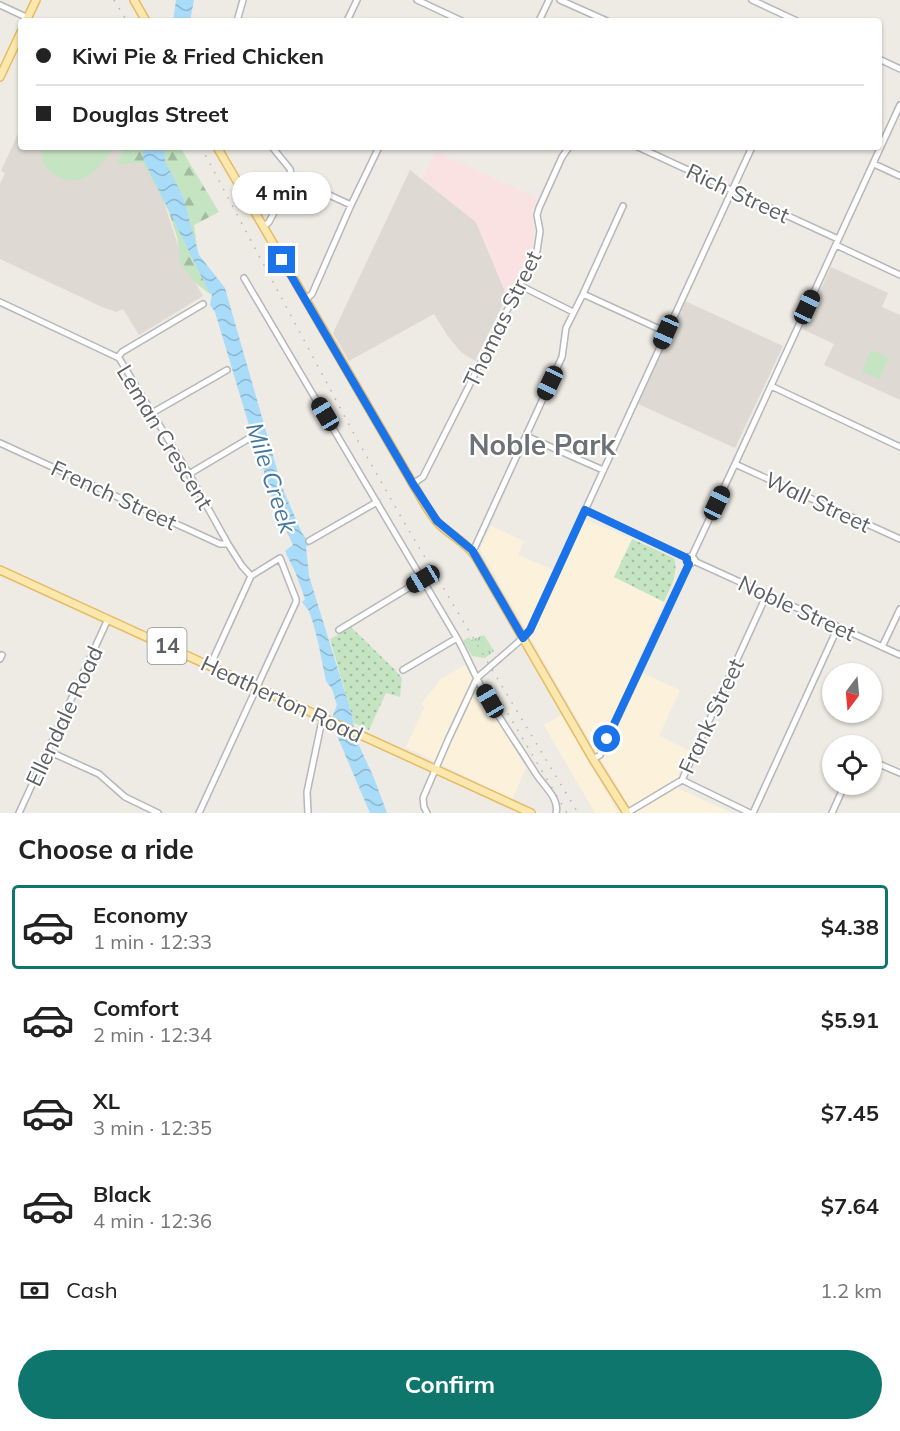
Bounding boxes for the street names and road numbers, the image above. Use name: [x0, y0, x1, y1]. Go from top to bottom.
street label: Rich Street: [682, 157, 794, 229]
street label: Thomas Street: [457, 246, 547, 392]
street label: Leman Crescent: [111, 359, 219, 515]
street label: French Street: [47, 454, 181, 536]
street label: Wall Street: [761, 465, 876, 539]
street label: Noble Street: [734, 569, 860, 647]
road number: 14: [148, 628, 186, 664]
street label: Ellendale Road: [19, 641, 109, 791]
street label: Heatherton Road: [196, 649, 368, 749]
street label: Frank Street: [672, 654, 750, 778]

